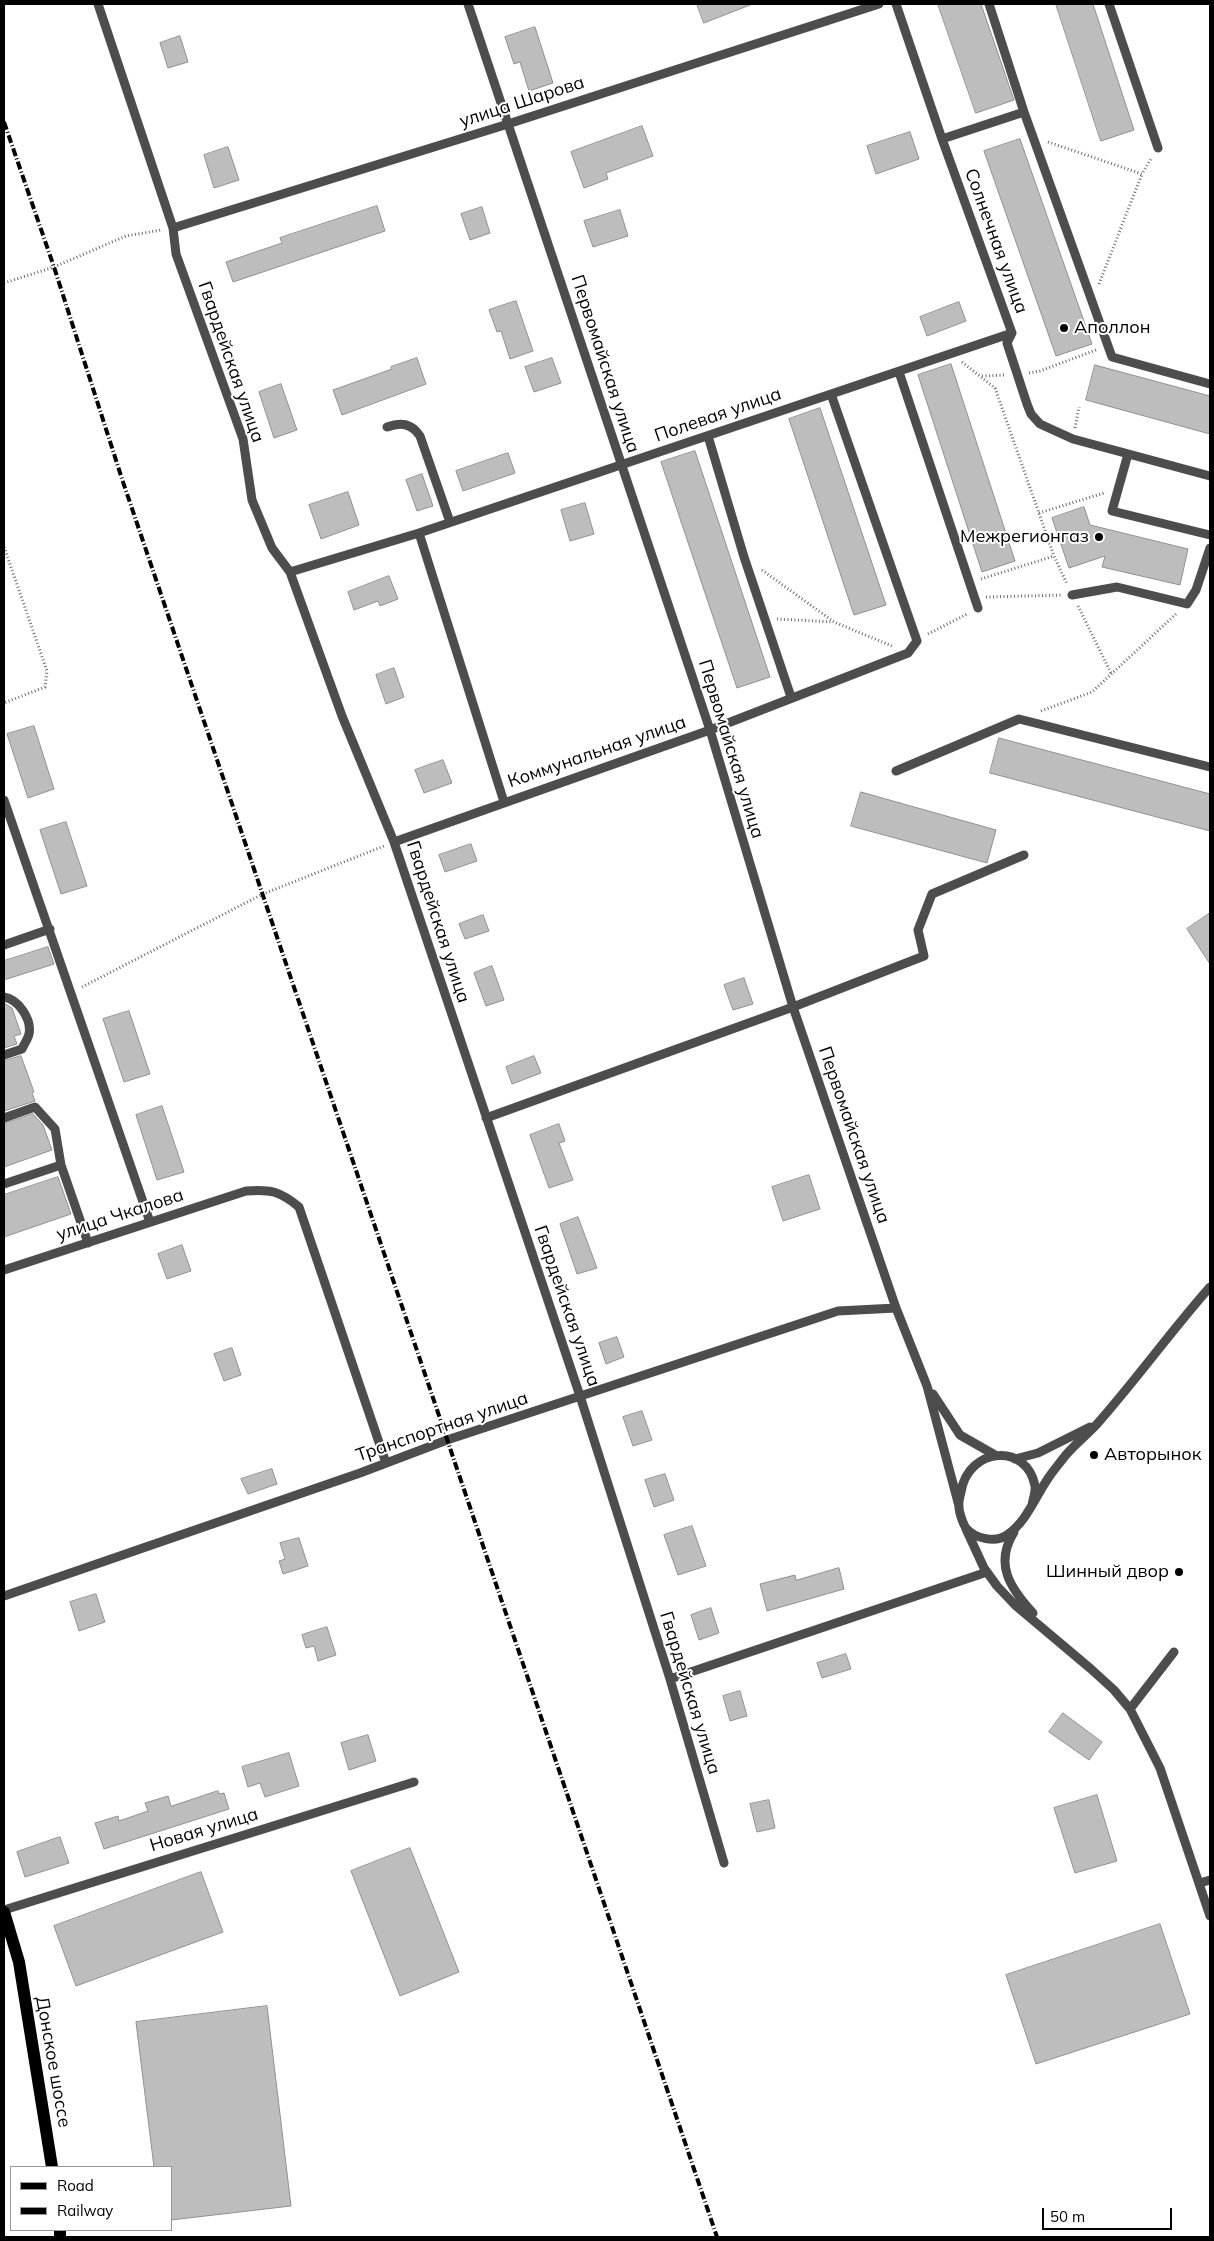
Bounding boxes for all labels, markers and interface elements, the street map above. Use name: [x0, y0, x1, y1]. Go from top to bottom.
street label: улица Шарова: [457, 72, 587, 132]
street label: Солнечная улица: [960, 166, 1032, 316]
street label: Первомайская улица: [566, 272, 644, 456]
street label: Гвардейская улица: [193, 279, 269, 445]
place label: Аполлон: [1074, 317, 1151, 339]
marker: Аполлон: [1058, 322, 1070, 334]
street label: Полевая улица: [652, 383, 784, 447]
place label: Межрегионгаз: [960, 526, 1089, 548]
marker: Межрегионгаз: [1093, 531, 1105, 543]
street label: Первомайская улица: [694, 657, 768, 841]
street label: Коммунальная улица: [505, 711, 689, 793]
street label: Гвардейская улица: [402, 838, 474, 1006]
street label: Первомайская улица: [814, 1044, 894, 1226]
street label: улица Чкалова: [54, 1184, 186, 1246]
street label: Гвардейская улица: [529, 1223, 605, 1389]
street label: Транспортная улица: [353, 1387, 531, 1467]
place label: Авторынок: [1104, 1444, 1201, 1466]
marker: Авторынок: [1088, 1449, 1100, 1461]
place label: Шинный двор: [1046, 1561, 1169, 1583]
marker: Шинный двор: [1173, 1566, 1185, 1578]
street label: Гвардейская улица: [655, 1609, 725, 1777]
street label: Новая улица: [147, 1803, 261, 1857]
street label: Донское шоссе: [31, 1995, 75, 2129]
legend: [10, 2166, 172, 2231]
text: Road: [57, 2176, 94, 2195]
scale bar: [1044, 2198, 1174, 2230]
text: Railway: [57, 2201, 113, 2220]
text: 50 m: [1050, 2207, 1085, 2226]

